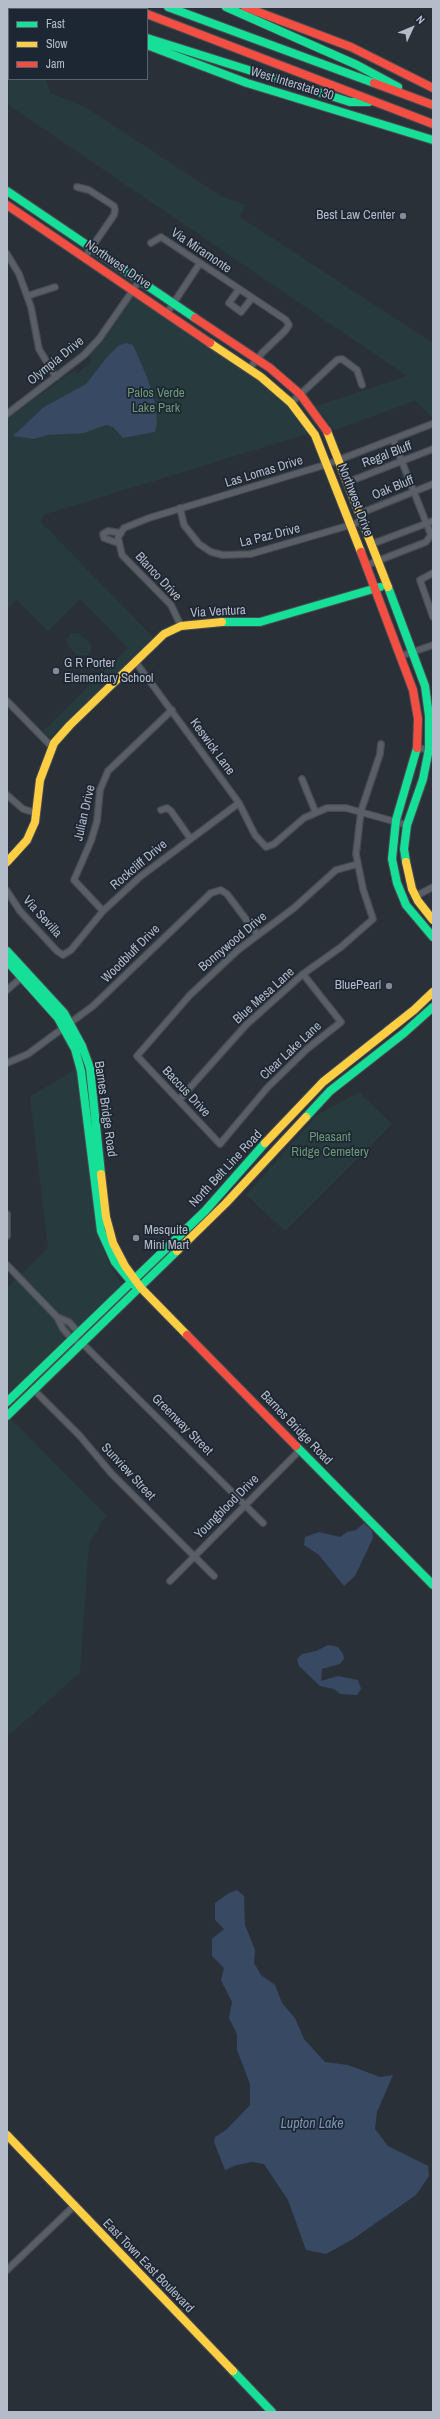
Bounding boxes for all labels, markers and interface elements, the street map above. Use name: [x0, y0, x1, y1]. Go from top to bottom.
legend: [8, 8, 148, 80]
north arrow: [392, 8, 432, 48]
text: N: [413, 12, 428, 27]
text: Fast: [46, 16, 65, 32]
text: Slow: [46, 36, 67, 52]
text: Jam: [46, 56, 65, 72]
street label: West Interstate 30: [248, 64, 336, 104]
place label: Best Law Center: [316, 208, 395, 224]
marker: Best Law Center: [398, 211, 408, 221]
street label: Via Miramonte: [168, 225, 234, 277]
street label: Northwest Drive: [82, 237, 154, 293]
street label: Olympia Drive: [25, 334, 87, 388]
park label: Palos Verde Lake Park: [127, 386, 185, 417]
street label: Regal Bluff: [360, 438, 414, 472]
street label: Las Lomas Drive: [223, 453, 305, 491]
street label: Northwest Drive: [334, 462, 376, 538]
street label: Oak Bluff: [370, 473, 416, 503]
street label: La Paz Drive: [238, 521, 302, 551]
street label: Blanco Drive: [131, 549, 185, 605]
street label: Via Ventura: [190, 603, 246, 621]
place label: G R Porter Elementary School: [64, 656, 153, 687]
marker: G R Porter Elementary School: [51, 666, 61, 676]
street label: Keswick Lane: [186, 716, 238, 778]
street label: Julian Drive: [71, 784, 99, 842]
street label: Rockcliff Drive: [108, 837, 170, 893]
street label: Via Sevilla: [19, 893, 65, 941]
street label: Bonnywood Drive: [196, 909, 270, 975]
street label: Woodbluff Drive: [99, 922, 163, 986]
street label: Blue Mesa Lane: [230, 964, 298, 1028]
place label: BluePearl: [335, 978, 381, 994]
marker: BluePearl: [384, 981, 394, 991]
street label: Clear Lake Lane: [257, 1019, 325, 1083]
street label: Barnes Bridge Road: [91, 1060, 119, 1158]
street label: Baccus Drive: [159, 1064, 213, 1120]
street label: North Belt Line Road: [186, 1127, 266, 1211]
park label: Pleasant Ridge Cemetery: [291, 1130, 369, 1161]
place label: Mesquite Mini Mart: [144, 1223, 189, 1254]
marker: Mesquite Mini Mart: [131, 1233, 141, 1243]
street label: Barnes Bridge Road: [257, 1388, 335, 1468]
street label: Greenway Street: [148, 1391, 216, 1459]
street label: Sunview Street: [98, 1440, 158, 1504]
street label: Youngblood Drive: [192, 1472, 262, 1542]
water label: Lupton Lake: [280, 2116, 344, 2132]
street label: East Town East Boulevard: [99, 2216, 197, 2316]

